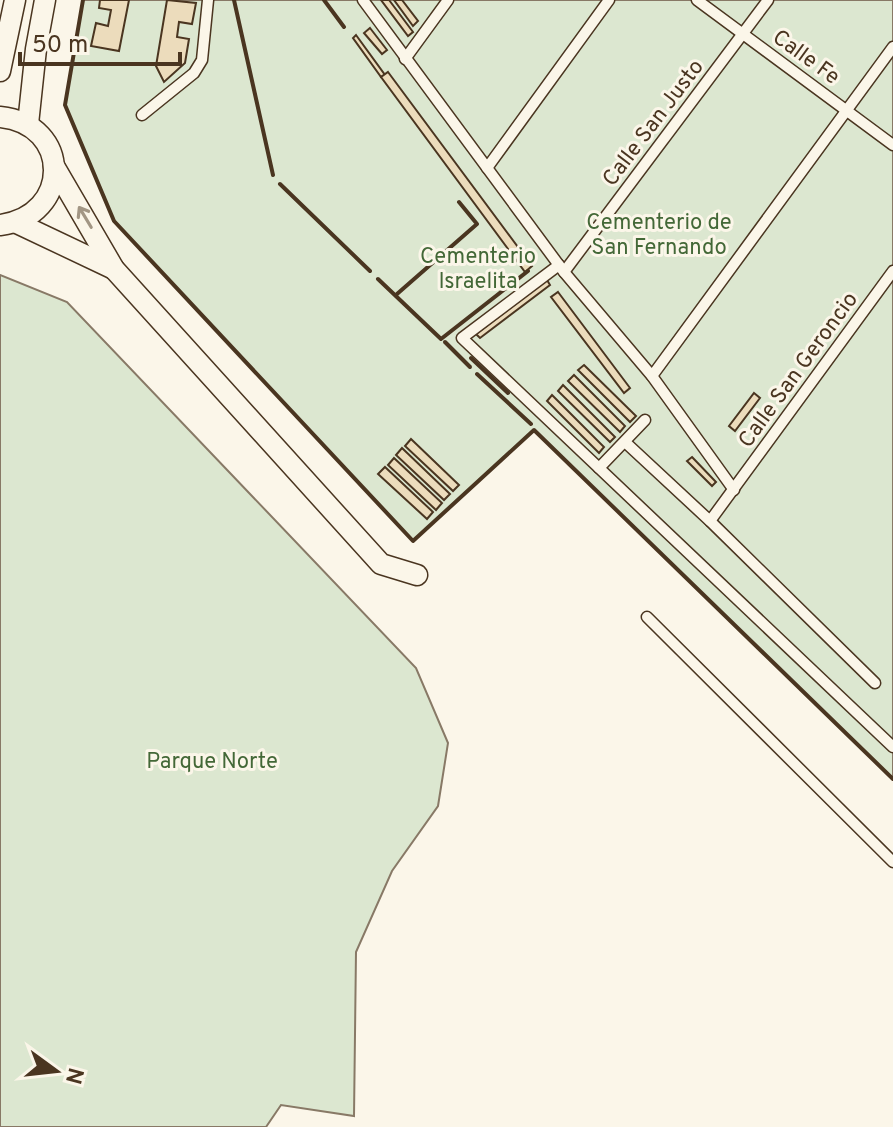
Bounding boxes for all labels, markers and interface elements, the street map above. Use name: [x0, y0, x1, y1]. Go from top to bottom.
scale bar: [20, 16, 180, 66]
street label: Calle Fe: [767, 25, 845, 92]
text: 50 m: [32, 31, 88, 61]
street label: Calle San Justo: [598, 55, 710, 192]
one-way arrow: [76, 206, 92, 229]
park label: Cementerio de San Fernando: [586, 210, 732, 262]
park label: Cementerio Israelita: [420, 244, 536, 296]
street label: Calle San Geroncio: [733, 287, 865, 454]
park label: Parque Norte: [146, 749, 278, 776]
north arrow: [16, 1031, 96, 1111]
text: N: [58, 1064, 88, 1087]

